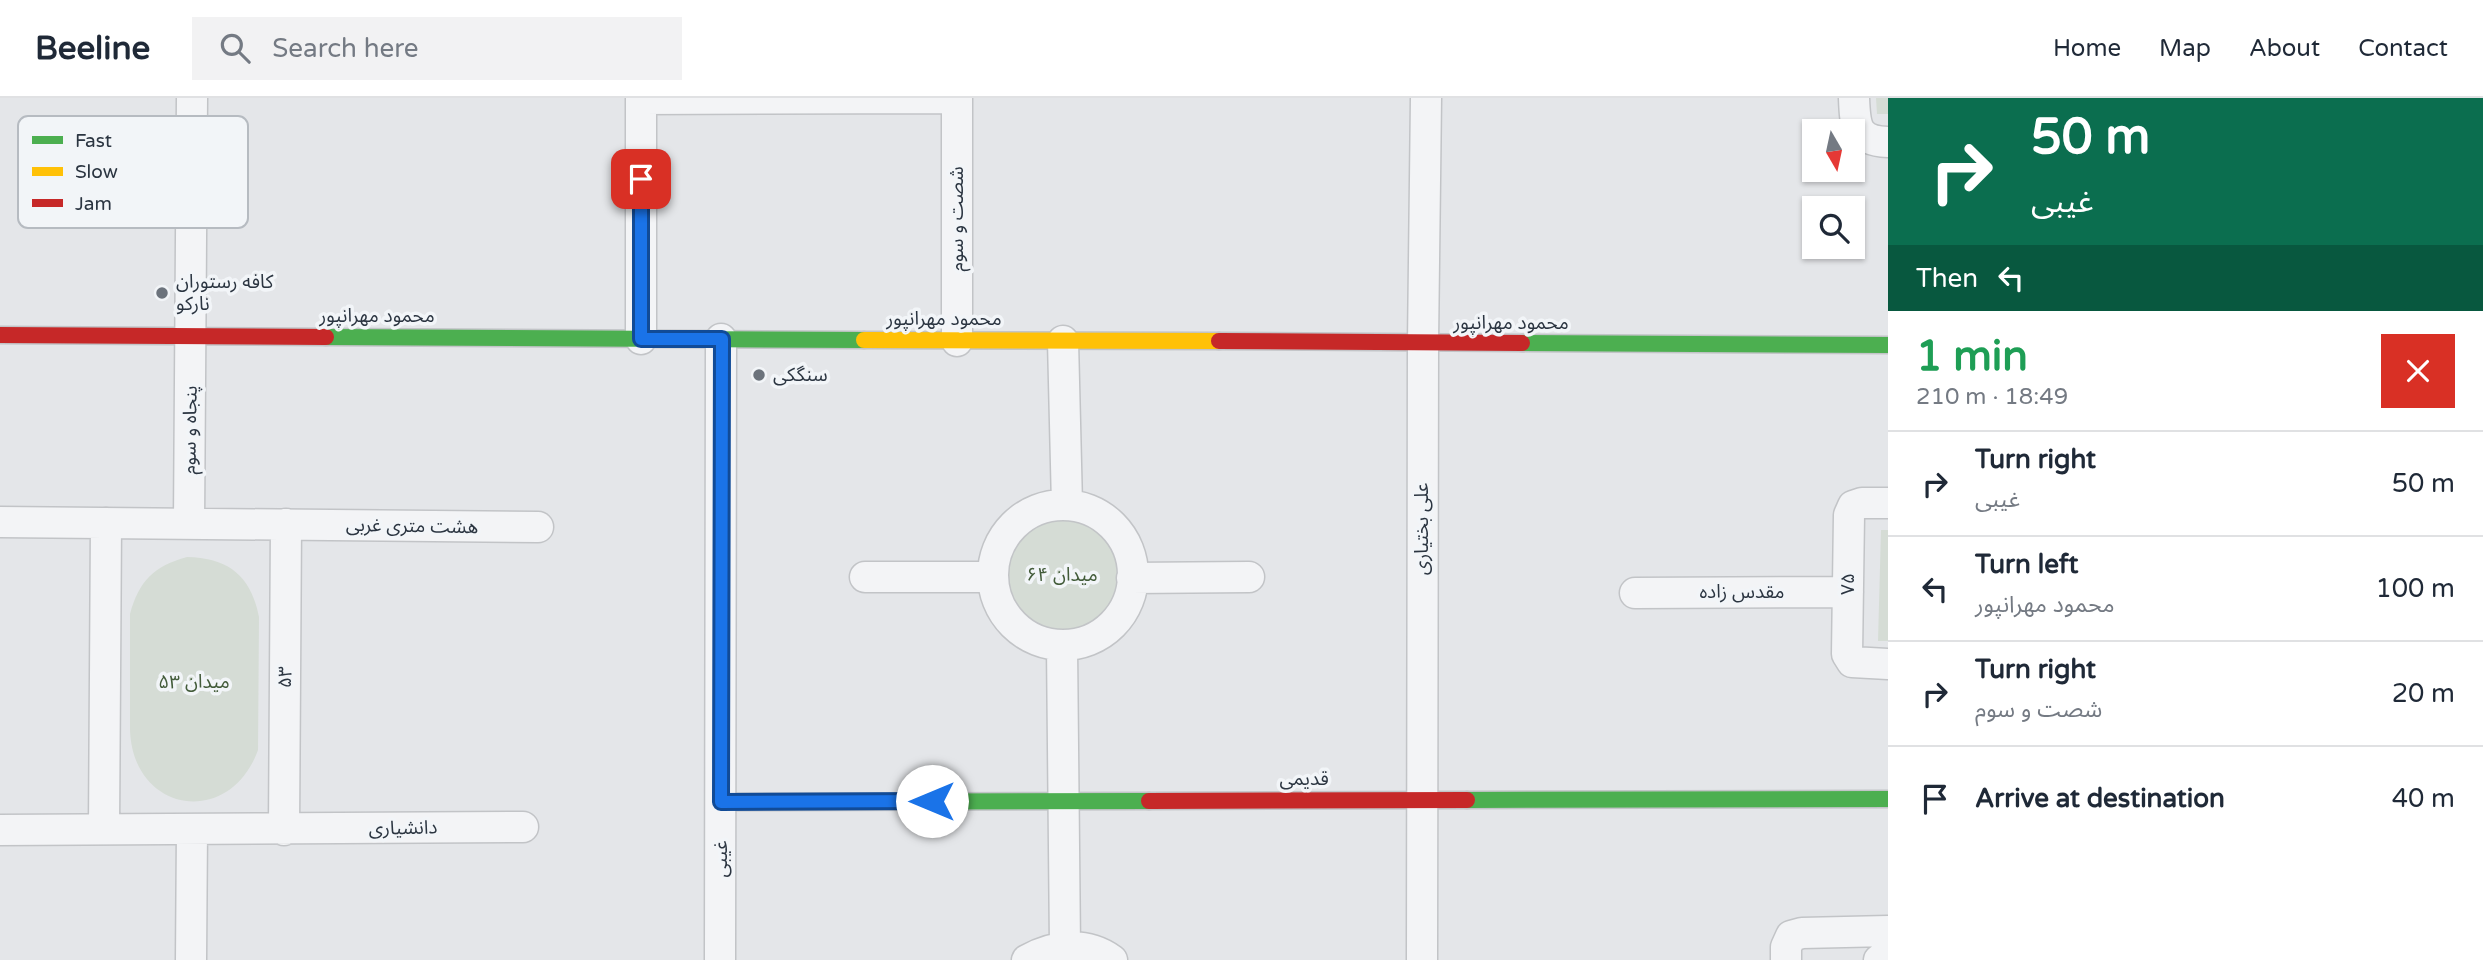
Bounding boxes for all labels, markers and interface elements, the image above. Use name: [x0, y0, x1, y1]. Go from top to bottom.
search box: [192, 17, 682, 80]
text: Beeline: [35, 29, 150, 68]
icon: search: [216, 29, 254, 67]
text: Search here: [272, 33, 418, 64]
text: Home: [2053, 34, 2121, 63]
text: Map: [2159, 34, 2211, 63]
text: About: [2249, 34, 2320, 63]
text: Contact: [2358, 34, 2448, 63]
text: 50 m: [2031, 108, 2150, 167]
legend: [18, 116, 248, 228]
north arrow: [1802, 119, 1866, 182]
map controls: [1802, 119, 1865, 259]
icon: right: [1916, 126, 2007, 217]
text: Fast: [75, 130, 112, 152]
pin: [611, 149, 671, 209]
icon: arrive: [622, 160, 660, 198]
text: Slow: [75, 161, 118, 183]
street label: شصت و سوم: [946, 166, 971, 272]
text: غیبی: [2031, 183, 2094, 221]
text: Jam: [75, 193, 112, 215]
button: search: [1802, 196, 1865, 259]
icon: left: [1992, 259, 2030, 297]
text: Then: [1916, 263, 1978, 294]
place label: کافه رستوران نارکو: [176, 271, 275, 315]
marker: کافه رستوران نارکو: [154, 285, 170, 301]
street label: محمود مهرانپور: [318, 305, 435, 328]
street label: محمود مهرانپور: [885, 308, 1002, 331]
street label: محمود مهرانپور: [1452, 312, 1569, 335]
text: 1 min: [1916, 331, 2028, 382]
button: close: [2381, 334, 2455, 408]
place label: سنگکی: [773, 364, 828, 386]
marker: سنگکی: [751, 367, 767, 383]
text: 210 m · 18:49: [1916, 383, 2068, 411]
street label: پنجاه و سوم: [178, 385, 205, 475]
text: Turn right: [1975, 444, 2096, 475]
icon: right: [1916, 465, 1954, 503]
text: 50 m: [2392, 468, 2455, 499]
street label: علی بختیاری: [1411, 483, 1433, 575]
text: غیبی: [1975, 486, 2020, 514]
street label: هشت متری غربی: [346, 514, 478, 538]
text: Turn left: [1975, 549, 2078, 580]
park label: میدان ۶۴: [1026, 564, 1098, 586]
icon: left: [1916, 570, 1954, 608]
street label: ۷۵: [1837, 573, 1859, 595]
text: 100 m: [2375, 573, 2455, 604]
street label: مقدس زاده: [1699, 581, 1785, 603]
text: محمود مهرانپور: [1975, 591, 2115, 619]
text: Turn right: [1975, 654, 2096, 685]
street label: ۵۳: [274, 666, 296, 688]
park label: میدان ۵۳: [158, 671, 230, 693]
icon: right: [1916, 675, 1954, 713]
text: 20 m: [2392, 678, 2455, 709]
text: شصت و سوم: [1975, 696, 2102, 724]
position arrow: [895, 764, 969, 838]
street label: قدیمی: [1279, 768, 1329, 790]
icon: arrive: [1916, 780, 1954, 818]
text: Arrive at destination: [1975, 783, 2225, 814]
text: 40 m: [2392, 783, 2455, 814]
street label: دانشیاری: [368, 816, 438, 840]
street label: غیبی: [710, 840, 732, 878]

